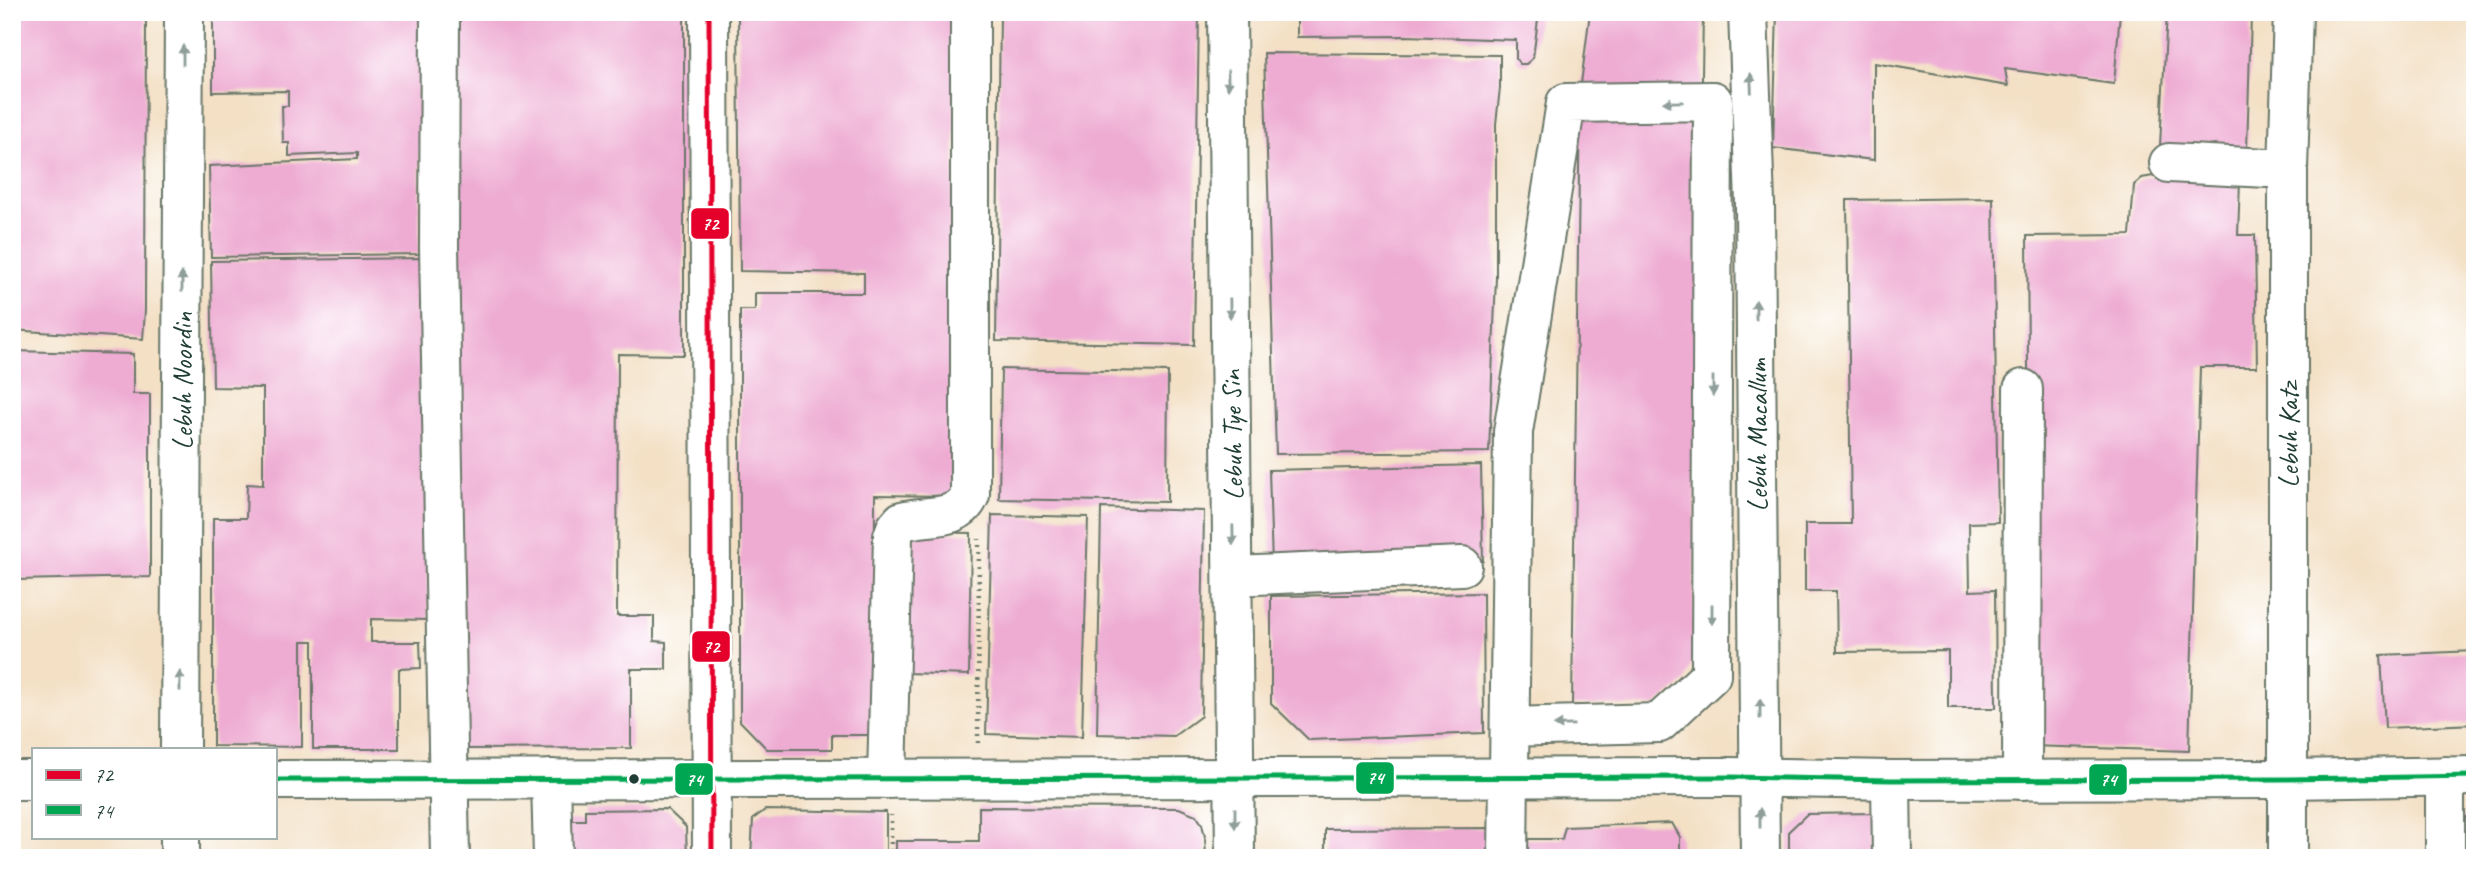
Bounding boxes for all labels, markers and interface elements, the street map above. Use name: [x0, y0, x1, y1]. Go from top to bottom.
one-way arrow: [177, 43, 189, 65]
one-way arrow: [1222, 70, 1234, 92]
one-way arrow: [1745, 72, 1756, 94]
one-way arrow: [1662, 96, 1684, 108]
line badge: 72: [690, 207, 730, 240]
text: 72: [701, 212, 721, 236]
one-way arrow: [176, 271, 188, 293]
one-way arrow: [1225, 297, 1236, 319]
one-way arrow: [1750, 299, 1762, 321]
street label: Lebuh Noordin: [165, 312, 200, 450]
street label: Lebuh Macallum: [1740, 357, 1775, 511]
street label: Lebuh Tye Sin: [1213, 368, 1251, 501]
one-way arrow: [1707, 376, 1719, 398]
street label: Lebuh Katz: [2271, 379, 2306, 488]
one-way arrow: [1227, 525, 1239, 547]
one-way arrow: [1706, 603, 1718, 625]
line badge: 72: [691, 630, 731, 663]
text: 72: [702, 635, 722, 659]
one-way arrow: [174, 670, 186, 692]
one-way arrow: [1754, 698, 1766, 720]
one-way arrow: [1553, 720, 1575, 731]
legend: [32, 748, 276, 838]
line badge: 74: [1355, 761, 1395, 795]
text: 72: [94, 762, 114, 788]
line badge: 74: [674, 762, 714, 796]
line badge: 74: [2088, 763, 2128, 796]
text: 74: [1366, 766, 1386, 790]
text: 74: [685, 768, 705, 792]
text: 74: [2099, 768, 2119, 792]
unlabelled marker: [627, 772, 641, 786]
text: 74: [94, 798, 115, 824]
one-way arrow: [1754, 806, 1766, 828]
one-way arrow: [1229, 807, 1241, 829]

